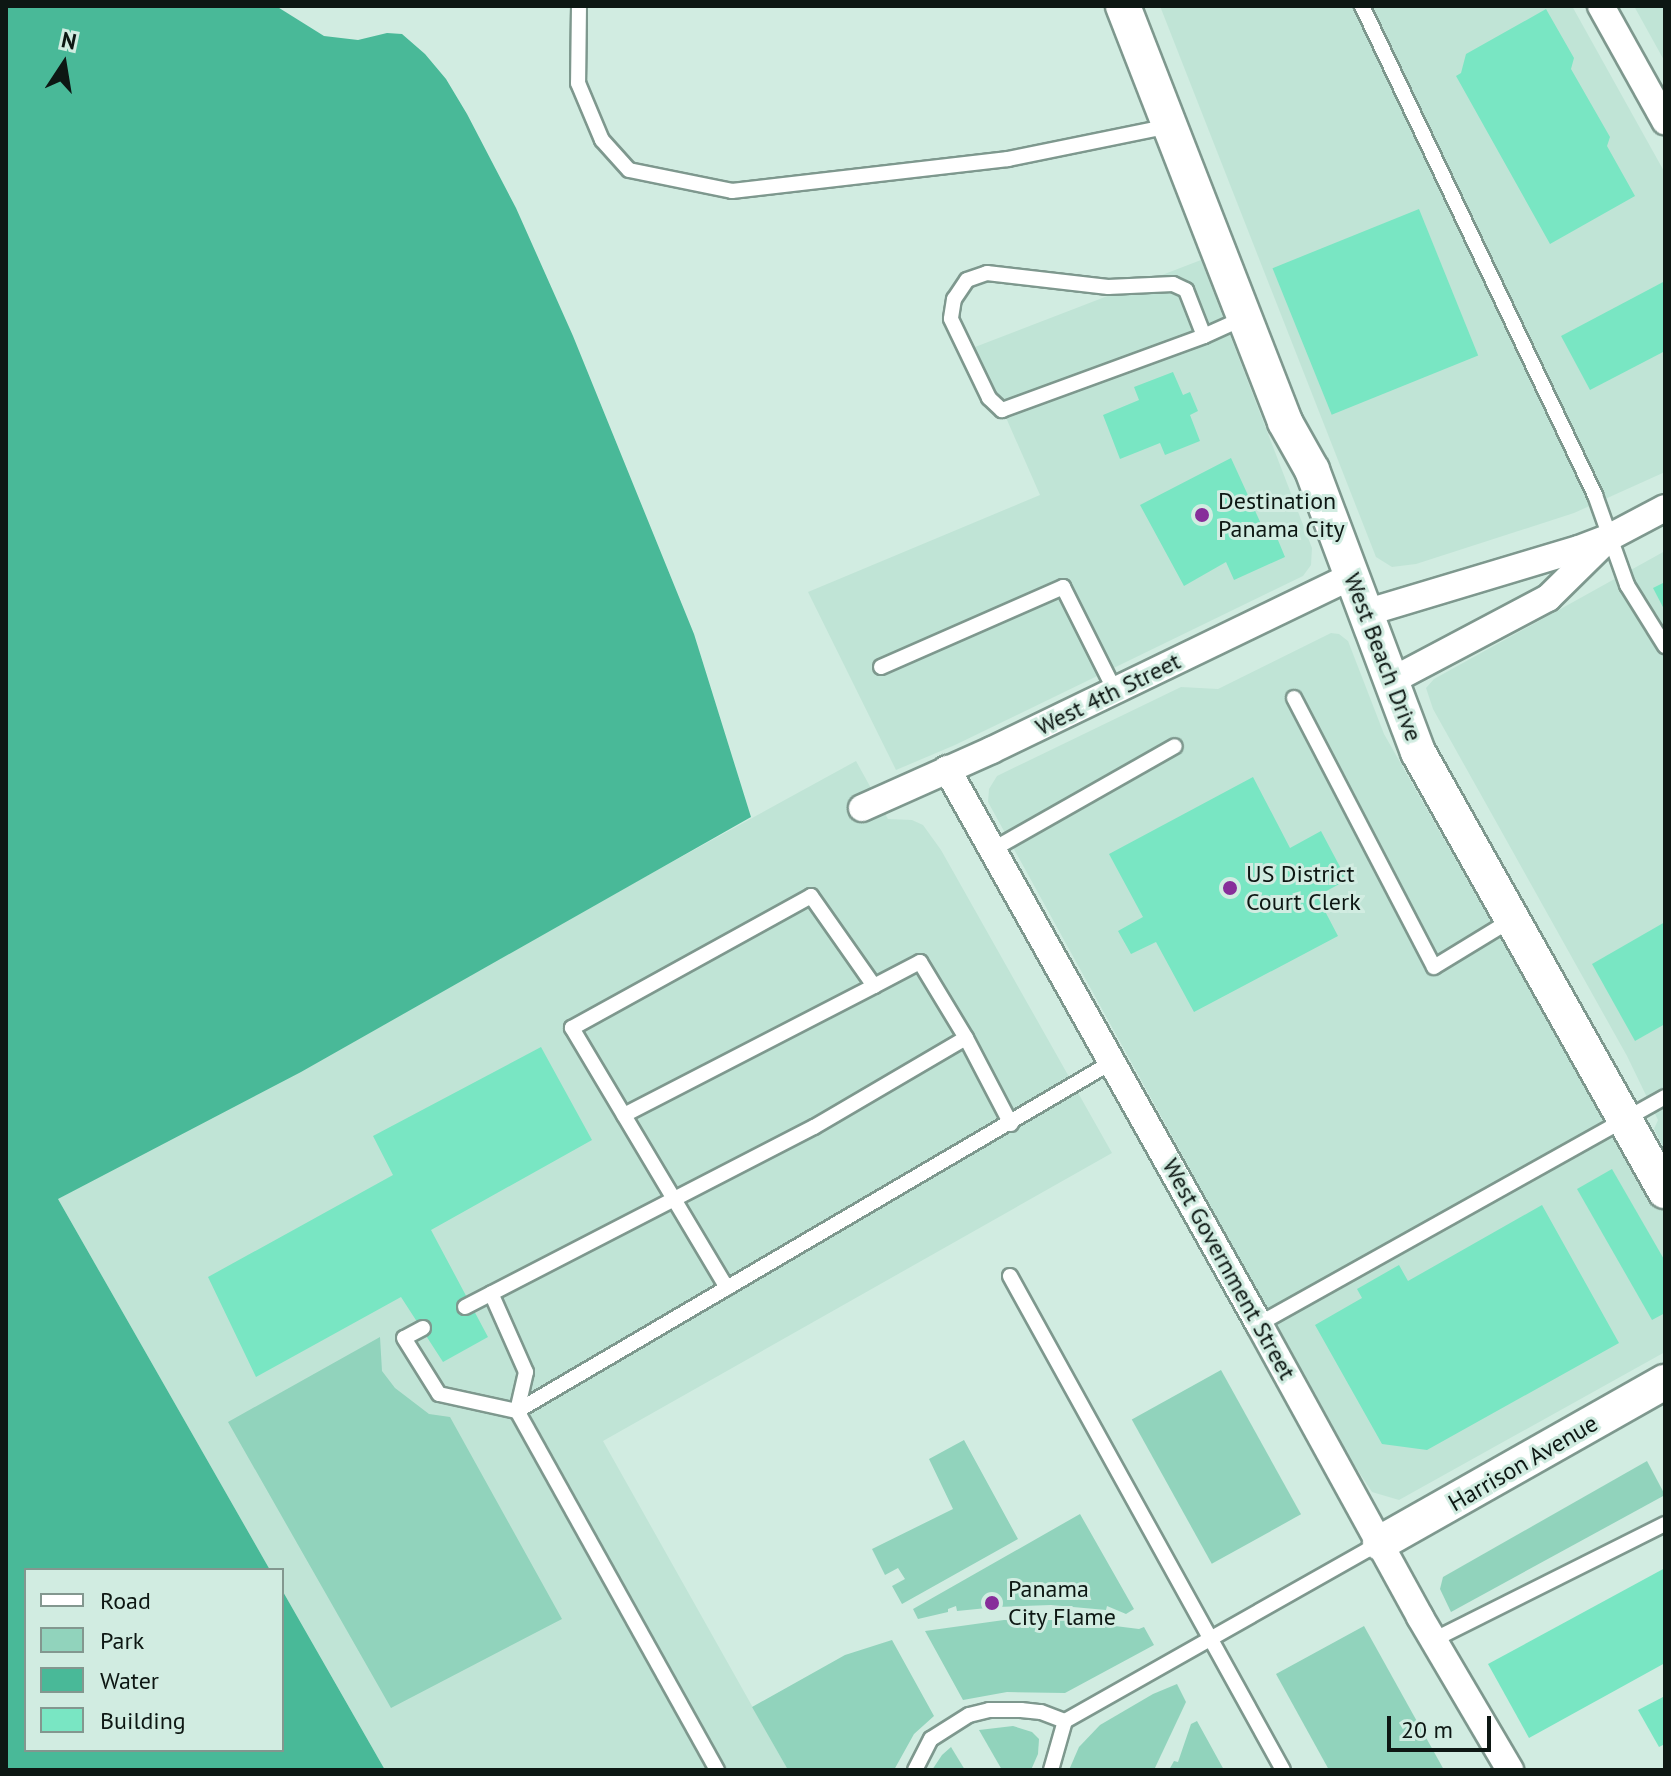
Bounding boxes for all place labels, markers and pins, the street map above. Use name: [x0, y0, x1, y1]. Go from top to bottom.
place label: Destination Panama City: [1218, 487, 1345, 543]
marker: Destination Panama City: [1193, 506, 1211, 524]
place label: US District Court Clerk: [1246, 860, 1361, 916]
marker: US District Court Clerk: [1221, 879, 1239, 897]
place label: Panama City Flame: [1008, 1575, 1117, 1631]
marker: Panama City Flame: [983, 1594, 1001, 1612]

